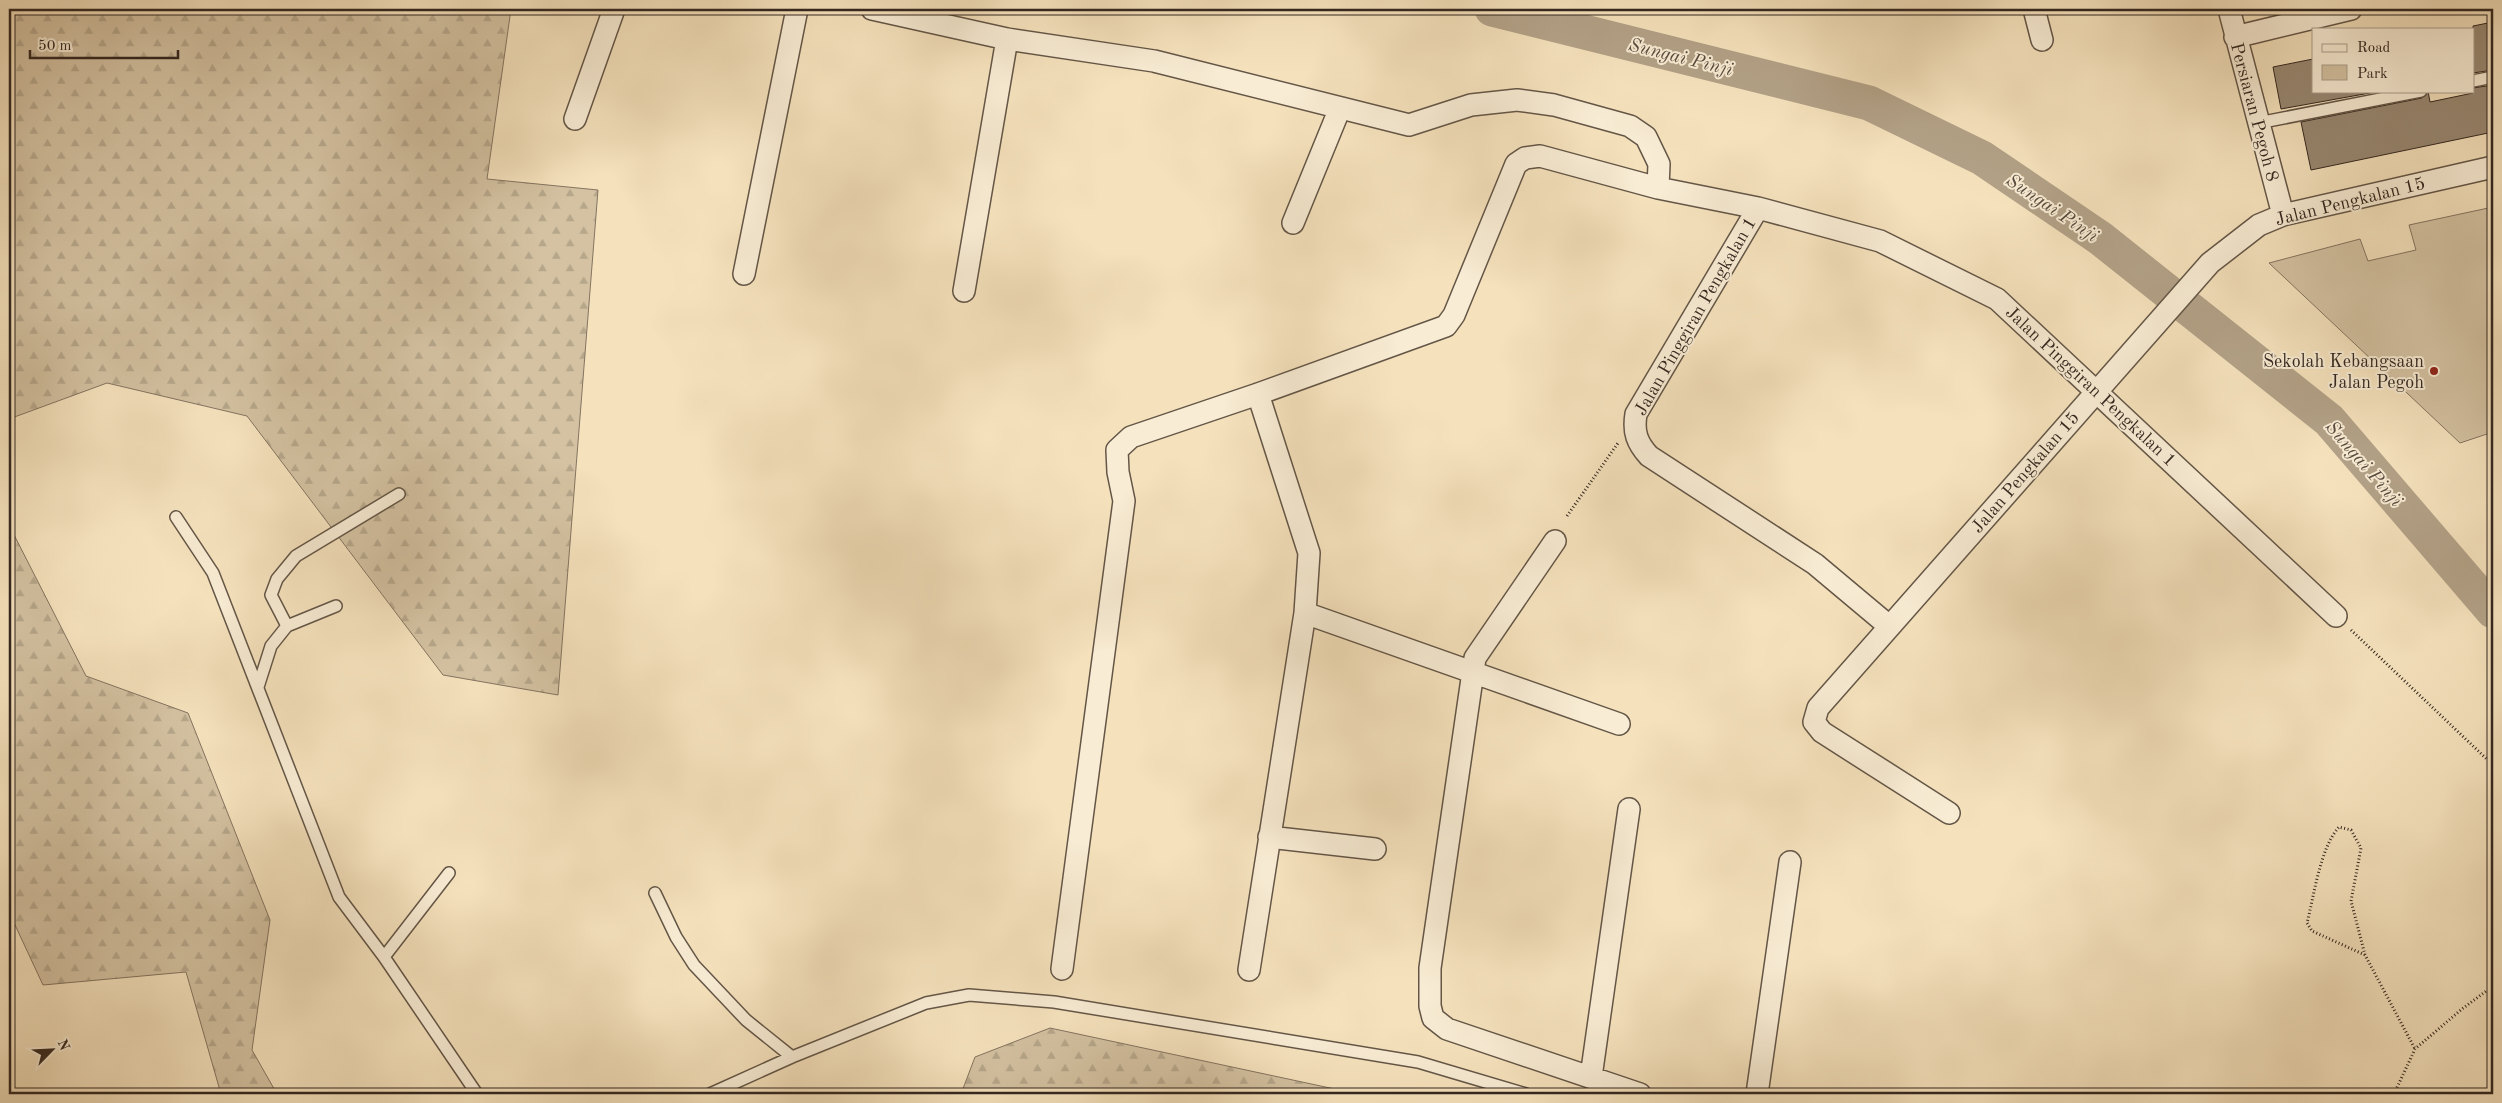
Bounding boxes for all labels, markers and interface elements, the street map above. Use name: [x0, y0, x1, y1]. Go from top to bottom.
scale bar: [30, 28, 178, 60]
legend: [2312, 28, 2474, 92]
water label: Sungai Pinji: [1626, 36, 1735, 81]
text: 50 m: [38, 39, 72, 54]
street label: Persiaran Pegoh 8: [2227, 41, 2281, 184]
text: Road: [2357, 41, 2391, 56]
text: Park: [2357, 67, 2388, 82]
water label: Sungai Pinji: [2002, 171, 2102, 247]
street label: Jalan Pengkalan 15: [2273, 175, 2427, 229]
street label: Jalan Pinggiran Pengkalan 1: [1632, 214, 1760, 419]
street label: Jalan Pinggiran Pengkalan 1: [2002, 303, 2179, 470]
place label: Sekolah Kebangsaan Jalan Pegoh: [2263, 353, 2424, 392]
marker: Sekolah Kebangsaan Jalan Pegoh: [2428, 365, 2440, 377]
street label: Jalan Pengkalan 15: [1969, 409, 2083, 537]
water label: Sungai Pinji: [2321, 418, 2406, 512]
north arrow: [28, 1026, 78, 1076]
text: N: [54, 1037, 72, 1053]

